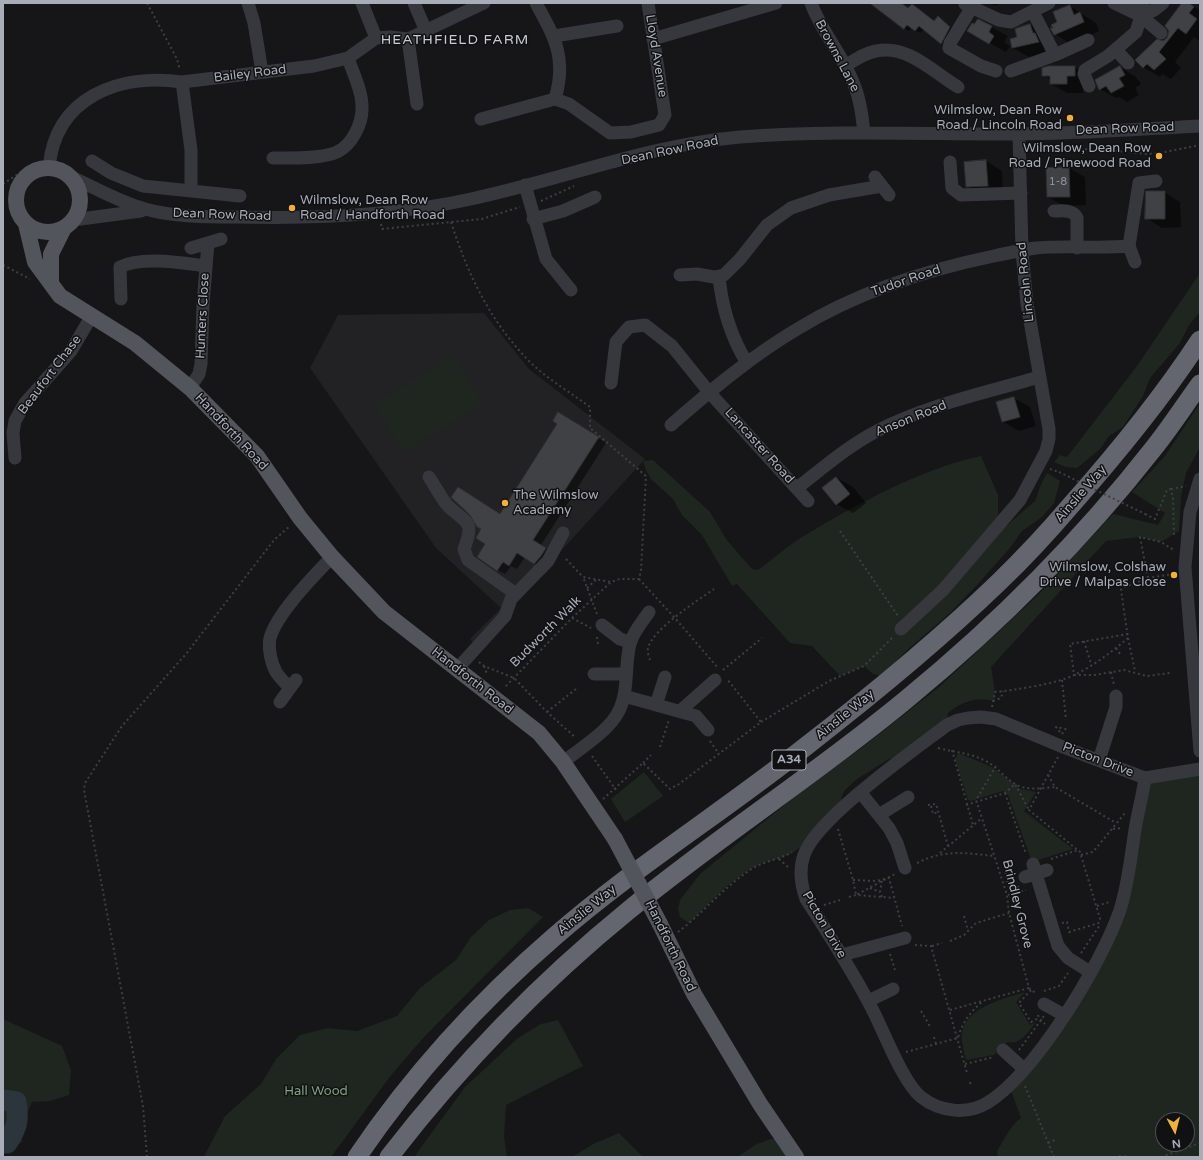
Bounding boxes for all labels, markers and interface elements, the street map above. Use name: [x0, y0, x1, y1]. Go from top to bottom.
street label: Lloyd Avenue: [642, 14, 670, 98]
street label: Browns Lane: [811, 17, 863, 95]
district label: HEATHFIELD FARM: [381, 32, 529, 48]
street label: Bailey Road: [213, 62, 287, 86]
place label: Wilmslow, Dean Row Road / Lincoln Road: [934, 103, 1062, 134]
marker: Wilmslow, Dean Row Road / Lincoln Road: [1065, 113, 1075, 123]
street label: Dean Row Road: [1075, 119, 1175, 139]
street label: Dean Row Road: [620, 133, 720, 169]
place label: Wilmslow, Dean Row Road / Pinewood Road: [1008, 141, 1151, 172]
marker: Wilmslow, Dean Row Road / Pinewood Road: [1154, 151, 1164, 161]
house number: 1-8: [1049, 175, 1067, 189]
place label: Wilmslow, Dean Row Road / Handforth Road: [300, 193, 445, 224]
marker: Wilmslow, Dean Row Road / Handforth Road: [287, 203, 297, 213]
street label: Dean Row Road: [172, 205, 272, 225]
street label: Lincoln Road: [1014, 241, 1038, 323]
street label: Tudor Road: [869, 262, 943, 300]
street label: Hunters Close: [193, 273, 213, 359]
street label: Beaufort Chase: [15, 332, 85, 418]
street label: Handforth Road: [191, 390, 271, 474]
street label: Anson Road: [873, 398, 949, 440]
street label: Lancaster Road: [721, 405, 797, 487]
street label: Ainslie Way: [1052, 462, 1110, 526]
place label: The Wilmslow Academy: [513, 488, 599, 519]
marker: The Wilmslow Academy: [500, 498, 510, 508]
place label: Wilmslow, Colshaw Drive / Malpas Close: [1039, 560, 1166, 591]
marker: Wilmslow, Colshaw Drive / Malpas Close: [1169, 570, 1179, 580]
street label: Budworth Walk: [507, 593, 585, 671]
street label: Handforth Road: [428, 644, 516, 718]
street label: Ainslie Way: [813, 687, 877, 743]
street label: Picton Drive: [1060, 739, 1136, 781]
road number: A34: [772, 750, 806, 770]
street label: Brindley Grove: [998, 858, 1036, 950]
street label: Ainslie Way: [555, 882, 619, 938]
street label: Picton Drive: [799, 889, 849, 961]
street label: Handforth Road: [641, 898, 699, 994]
park label: Hall Wood: [284, 1084, 348, 1100]
north arrow: [1155, 1112, 1195, 1152]
text: N: [1171, 1136, 1182, 1150]

